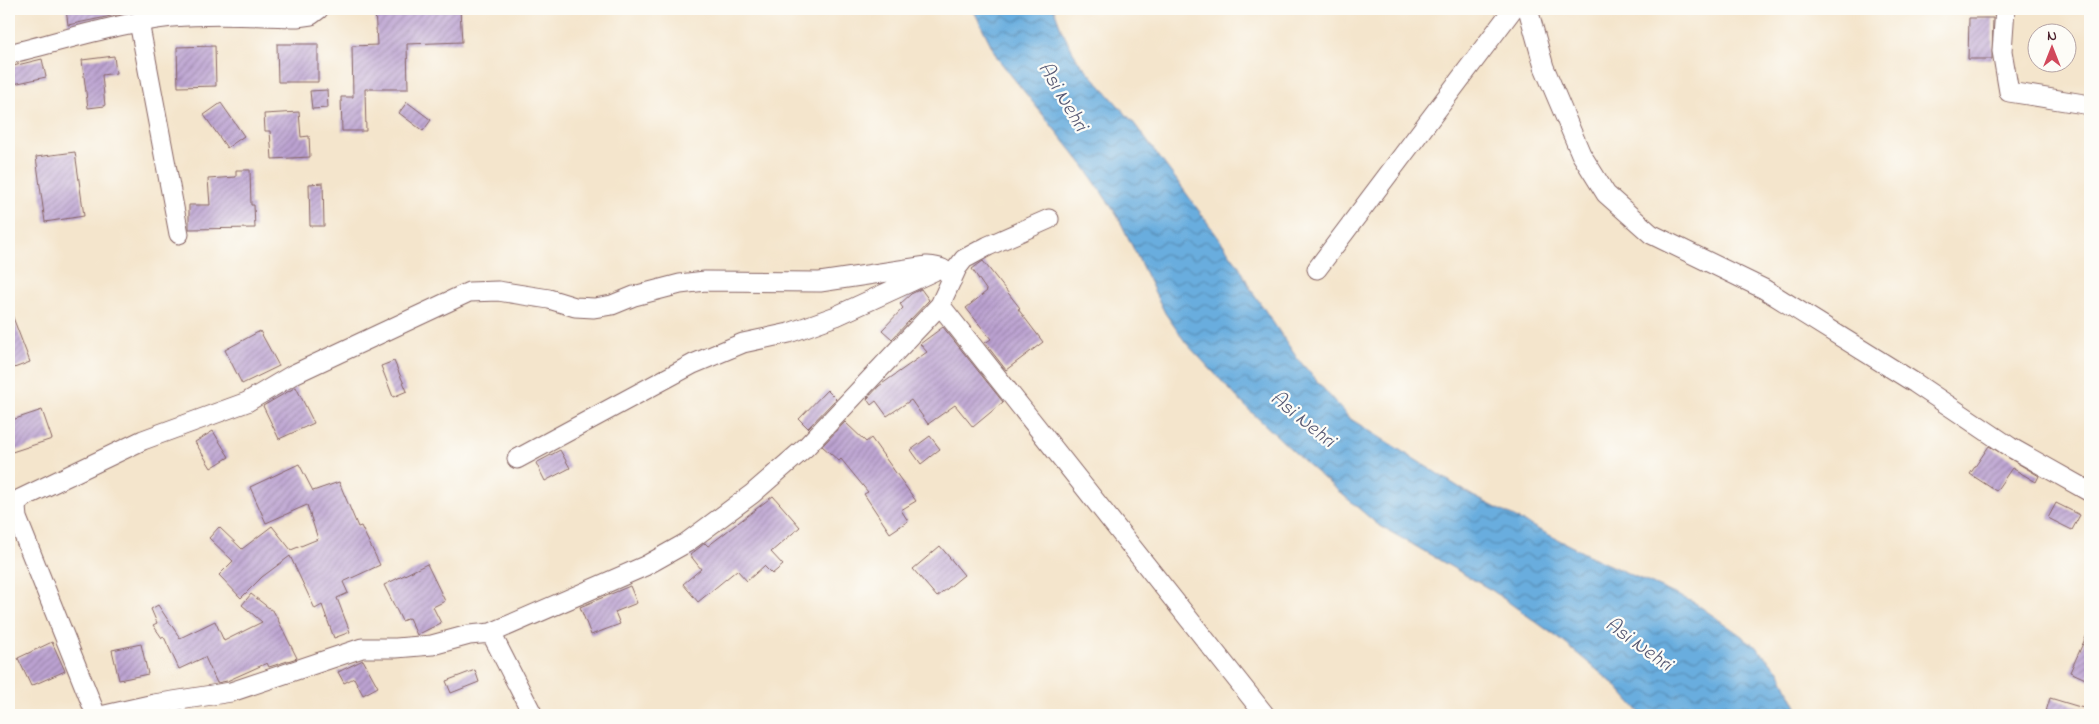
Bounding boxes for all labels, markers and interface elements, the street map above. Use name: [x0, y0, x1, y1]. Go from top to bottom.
north arrow: [2026, 22, 2076, 72]
text: N: [2047, 26, 2057, 47]
water label: Asi Nehri: [1029, 56, 1096, 139]
water label: Asi Nehri: [1263, 384, 1343, 457]
water label: Asi Nehri: [1598, 610, 1680, 681]

